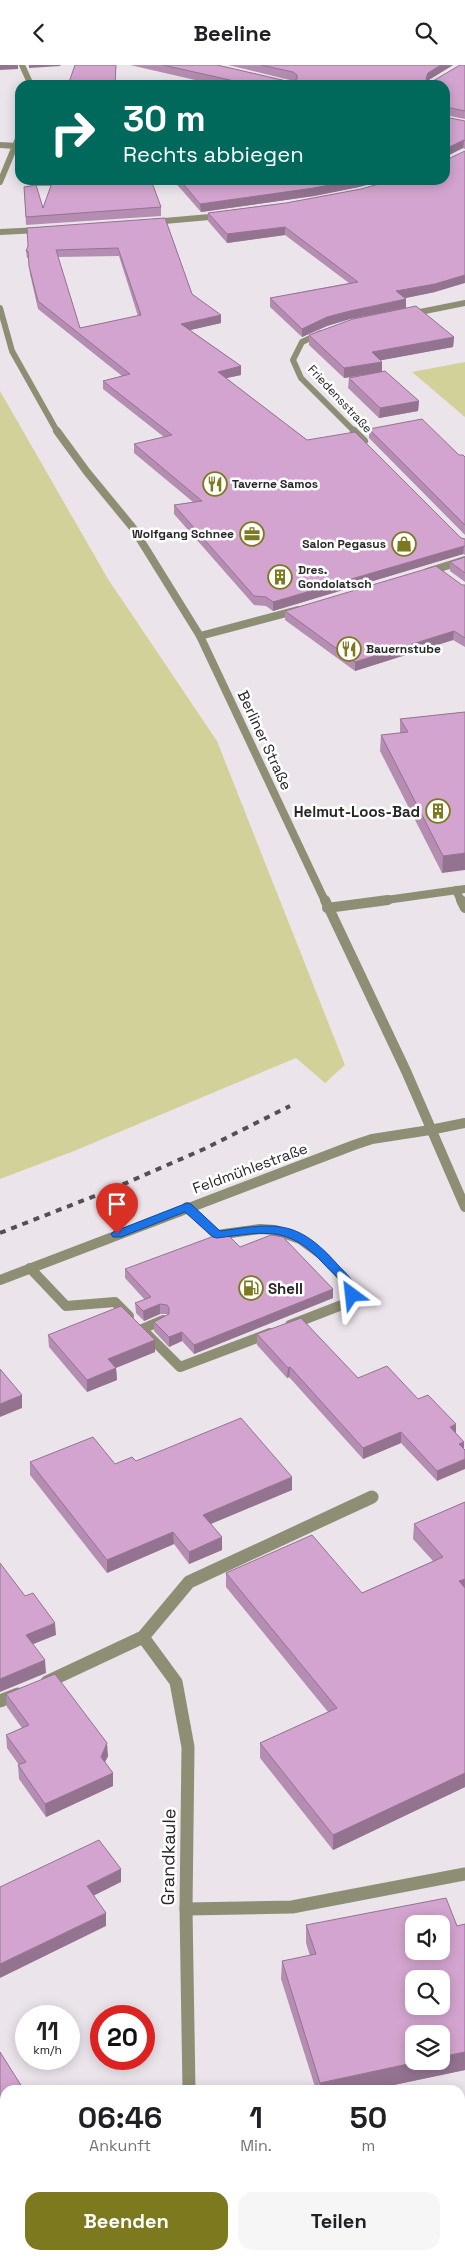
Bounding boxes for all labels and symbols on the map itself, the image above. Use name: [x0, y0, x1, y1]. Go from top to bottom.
street label: Friedensstraße: [304, 362, 376, 436]
restaurant icon: Taverne Samos: [202, 471, 228, 497]
place label: Taverne Samos: [232, 476, 318, 492]
office icon: Wolfgang Schnee: [239, 521, 265, 547]
place label: Wolfgang Schnee: [132, 526, 234, 542]
shop icon: Salon Pegasus: [391, 531, 417, 557]
place label: Salon Pegasus: [302, 536, 386, 552]
place label: Dres. Gondolatsch: [298, 562, 372, 592]
building icon: Dres. Gondolatsch: [267, 564, 293, 590]
restaurant icon: Bauernstube: [336, 636, 362, 662]
place label: Bauernstube: [366, 641, 441, 657]
street label: Berliner Straße: [234, 687, 296, 793]
building icon: Helmut-Loos-Bad: [425, 798, 451, 824]
place label: Helmut-Loos-Bad: [294, 802, 420, 821]
street label: Feldmühlestraße: [190, 1138, 310, 1198]
pin: [96, 1183, 138, 1234]
position arrow: [325, 1268, 377, 1320]
fuel station icon: Shell: [238, 1275, 264, 1301]
place label: Shell: [268, 1279, 303, 1298]
street label: Grandkaule: [156, 1808, 180, 1906]
speed limit sign: 20: [90, 2005, 155, 2070]

